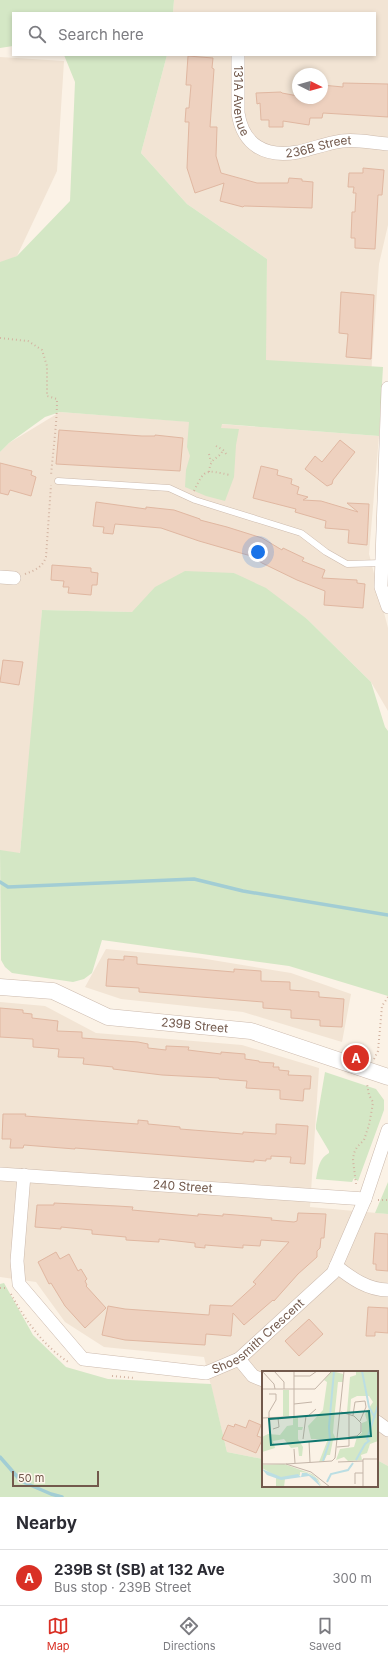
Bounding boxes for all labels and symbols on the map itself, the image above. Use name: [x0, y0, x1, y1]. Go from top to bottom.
street label: 131A Avenue: [231, 65, 253, 138]
north arrow: [292, 68, 328, 104]
street label: 236B Street: [285, 132, 352, 160]
your location: [248, 542, 268, 562]
street label: 239B Street: [160, 1014, 229, 1036]
pin: A: [343, 1043, 369, 1073]
street label: 240 Street: [152, 1176, 213, 1196]
street label: Shoesmith Crescent: [209, 1295, 307, 1377]
inset map: [262, 1371, 378, 1487]
scale bar: [12, 1469, 99, 1488]

